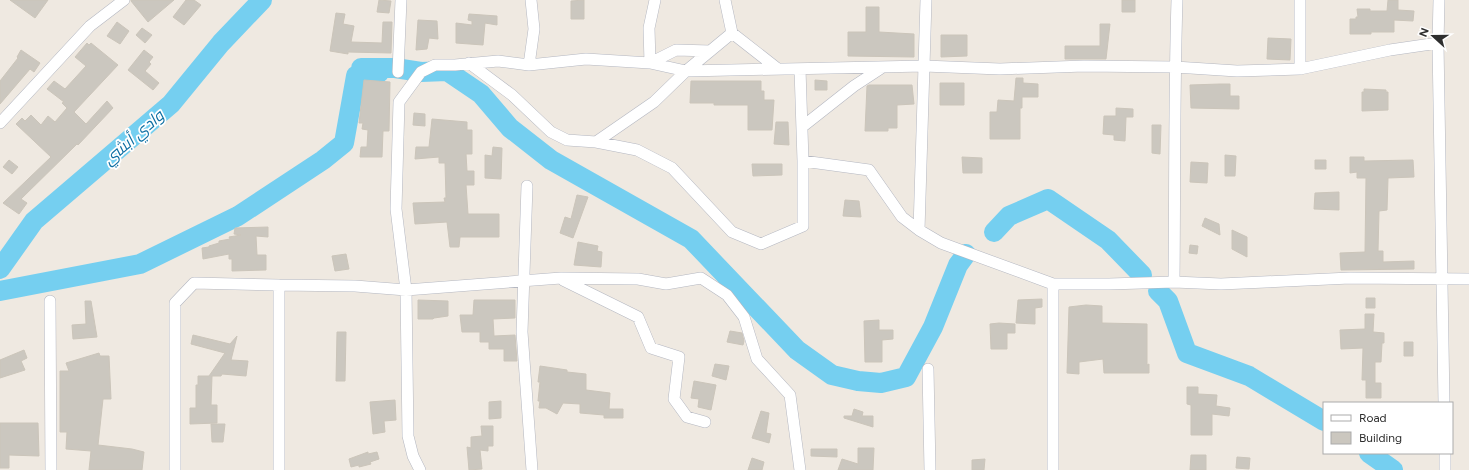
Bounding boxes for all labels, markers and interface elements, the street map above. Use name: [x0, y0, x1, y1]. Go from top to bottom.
north arrow: [1413, 16, 1453, 56]
text: N: [1417, 26, 1432, 39]
water label: وادي أبشي: [99, 104, 170, 171]
legend: [1323, 402, 1453, 454]
text: Road: [1359, 411, 1387, 425]
text: Building: [1359, 431, 1402, 445]

